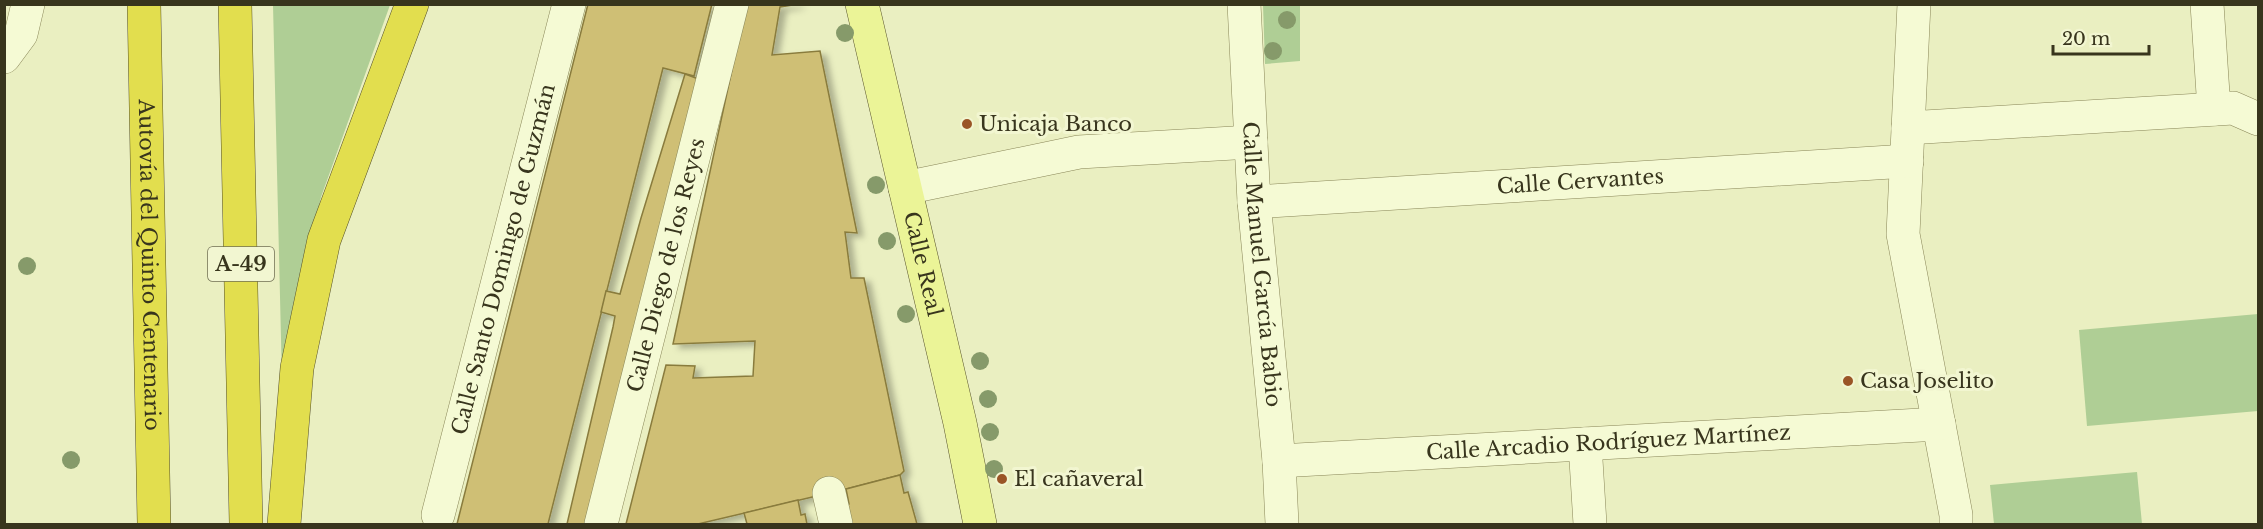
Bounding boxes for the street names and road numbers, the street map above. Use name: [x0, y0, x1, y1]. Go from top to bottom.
street label: Calle Santo Domingo de Guzmán: [446, 81, 561, 438]
street label: Autovía del Quinto Centenario: [133, 98, 165, 431]
street label: Calle Manuel García Babio: [1237, 121, 1287, 408]
street label: Calle Diego de los Reyes: [622, 135, 711, 395]
street label: Calle Cervantes: [1496, 163, 1665, 200]
street label: Calle Real: [898, 209, 948, 319]
road number: A-49: [208, 247, 274, 281]
street label: Calle Arcadio Rodríguez Martínez: [1425, 419, 1792, 466]

